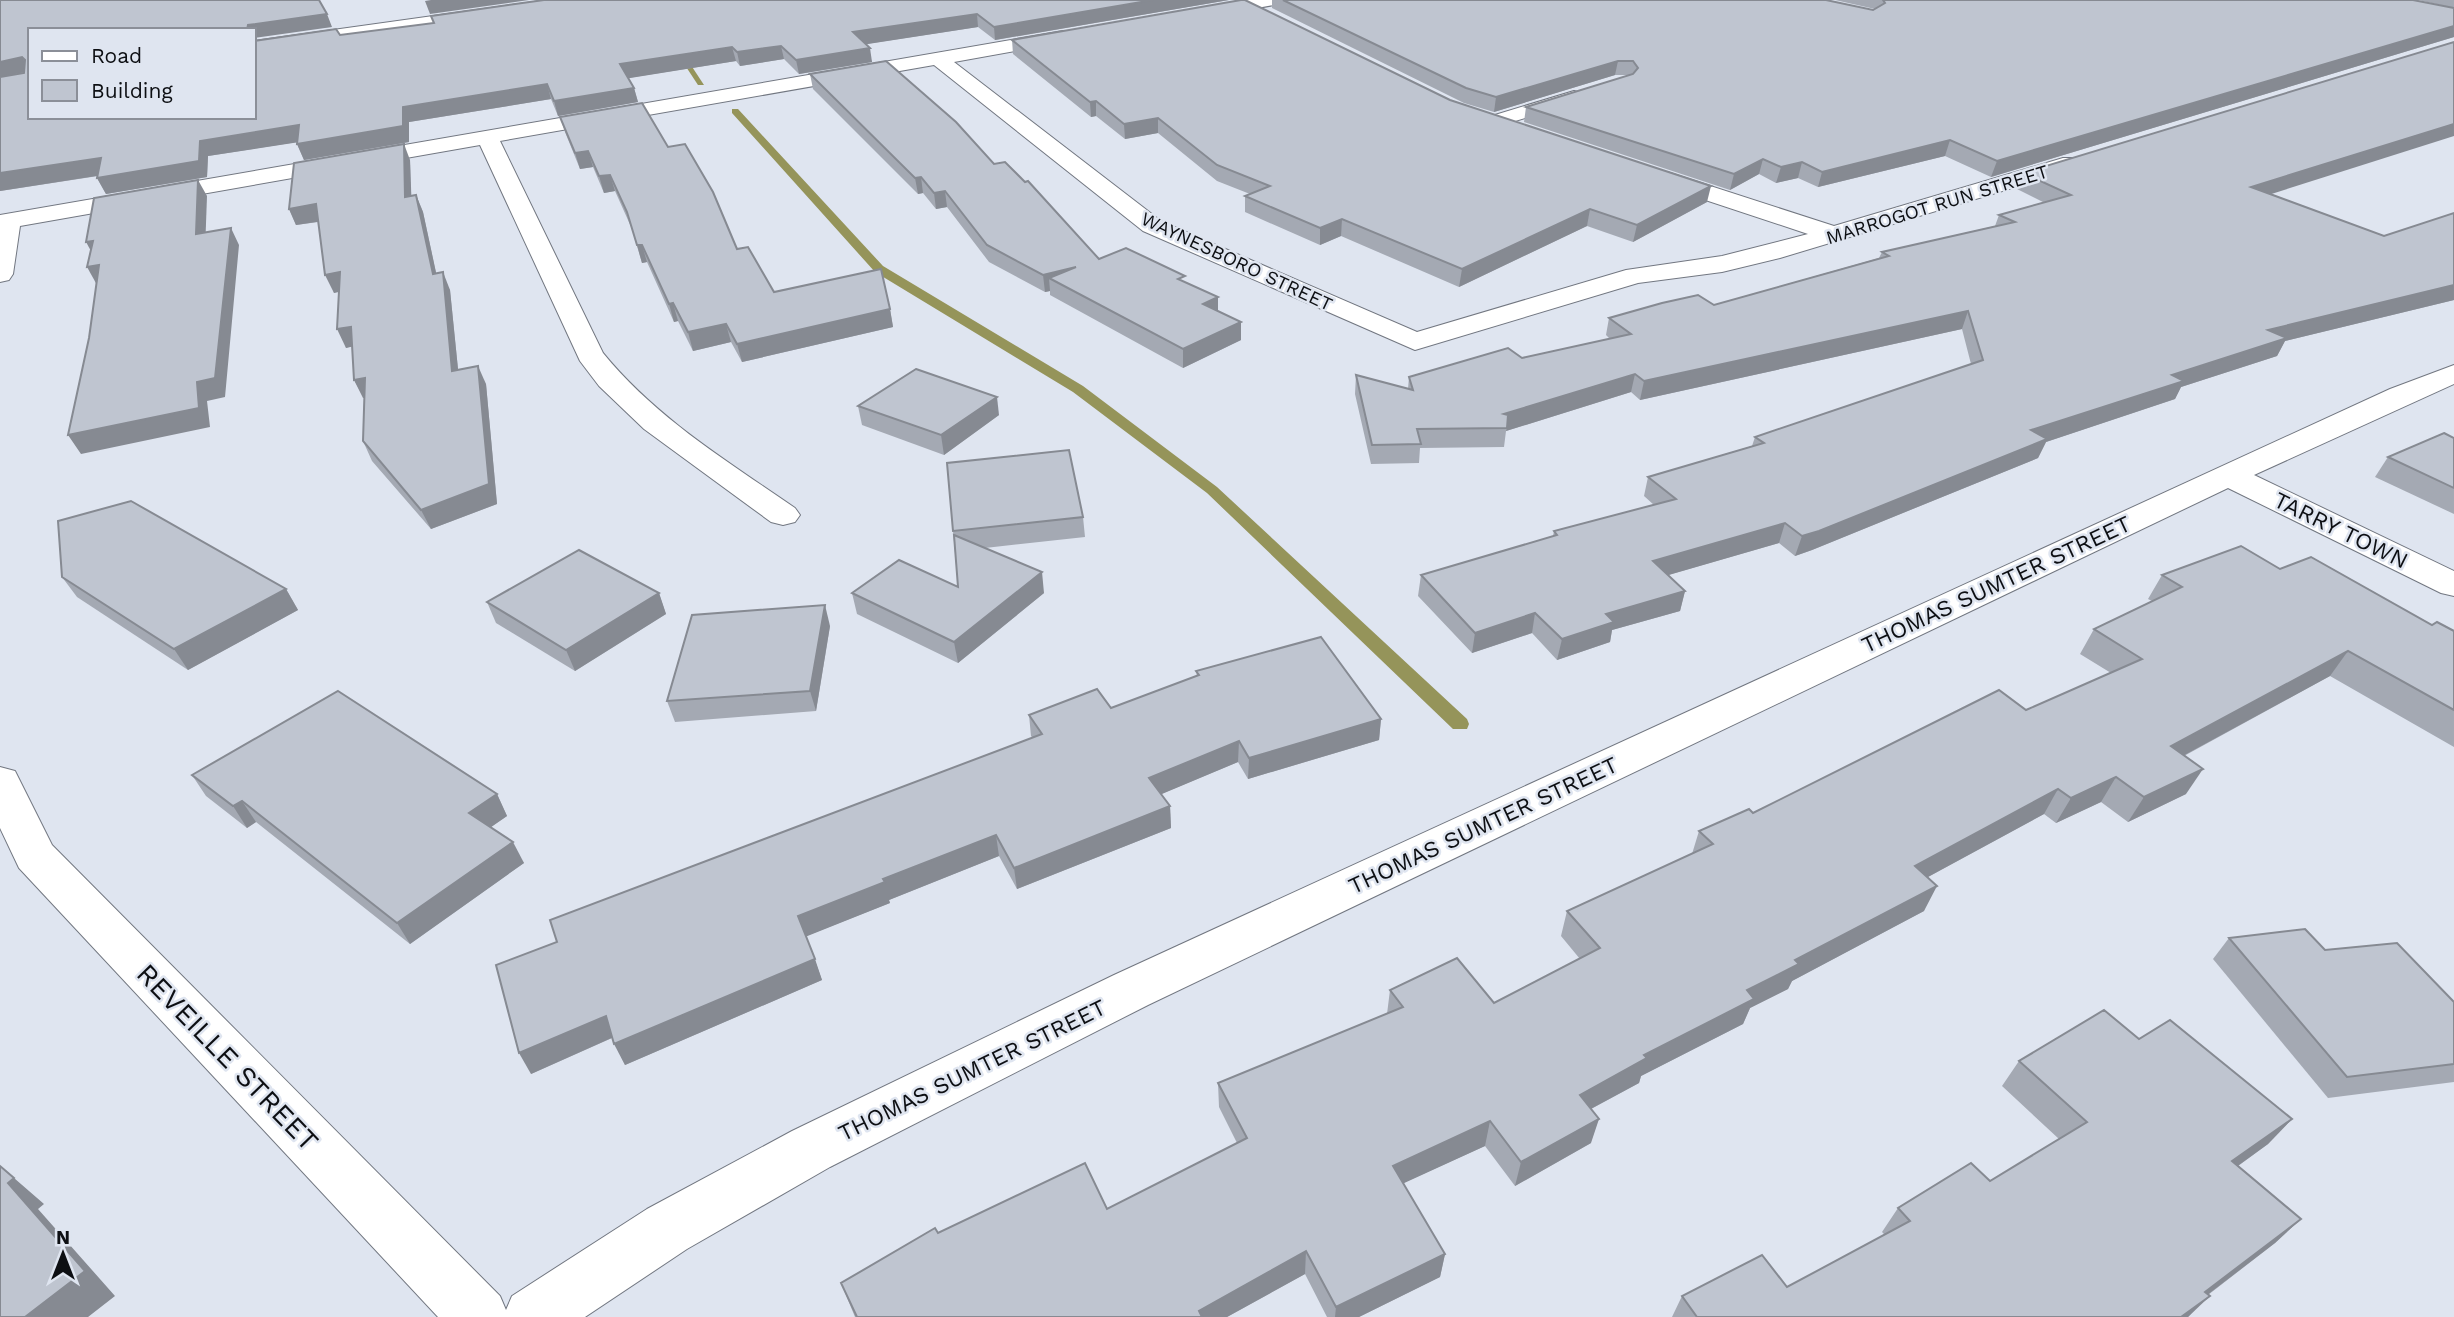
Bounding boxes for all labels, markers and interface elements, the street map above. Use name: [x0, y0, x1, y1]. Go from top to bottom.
legend: [28, 28, 256, 119]
text: Road: [91, 43, 142, 68]
text: Building: [91, 78, 173, 103]
street label: MARROGOT RUN STREET: [1823, 160, 2051, 249]
street label: WAYNESBORO STREET: [1137, 207, 1336, 316]
street label: TARRY TOWN: [2269, 486, 2412, 575]
street label: THOMAS SUMTER STREET: [1857, 510, 2135, 659]
street label: THOMAS SUMTER STREET: [1344, 751, 1622, 900]
street label: REVEILLE STREET: [130, 957, 325, 1158]
street label: THOMAS SUMTER STREET: [834, 994, 1110, 1147]
north arrow: [28, 1219, 98, 1289]
text: N: [56, 1226, 70, 1249]

